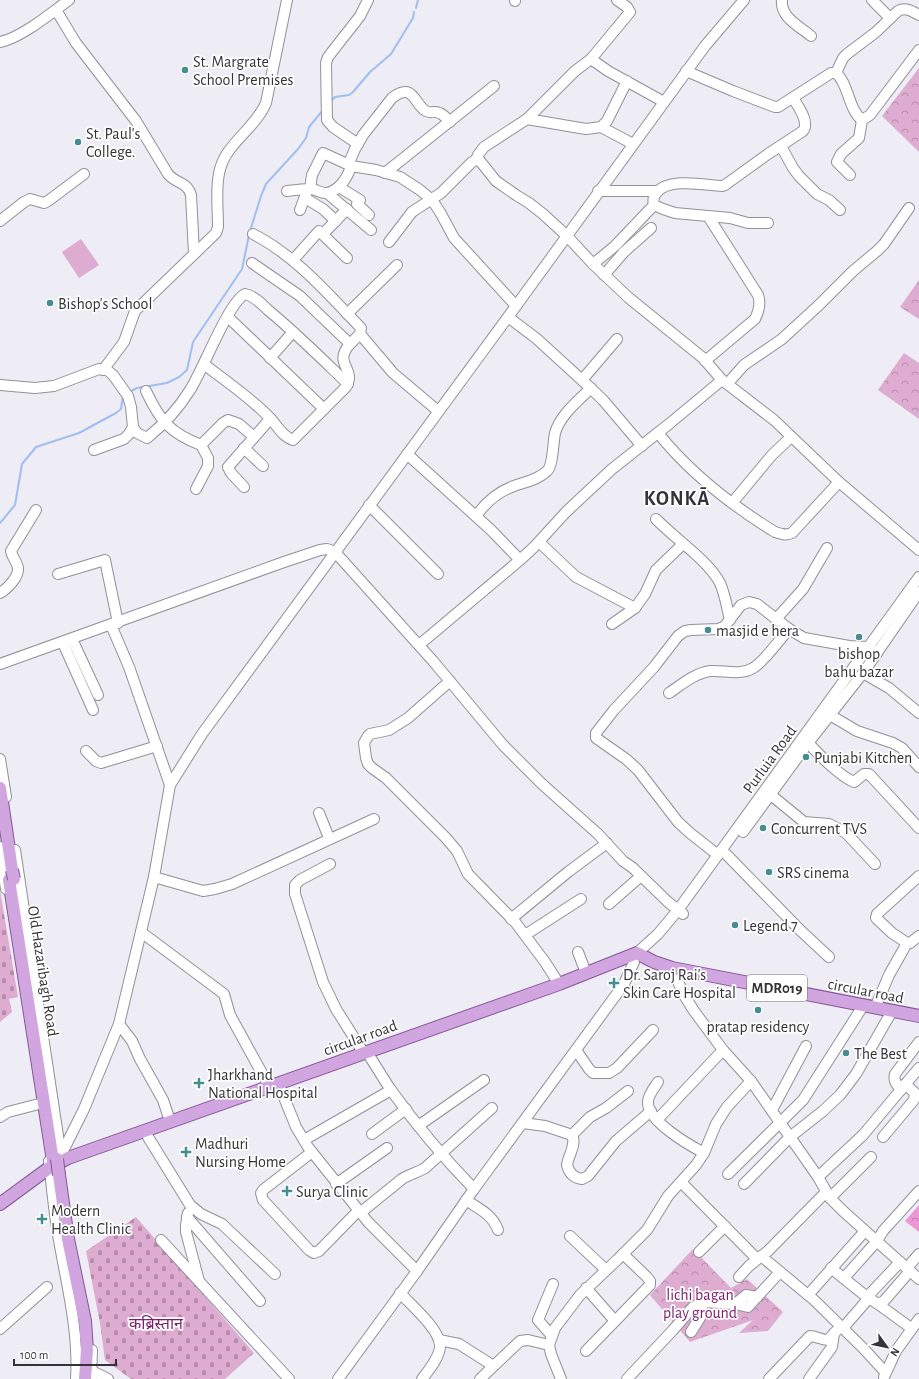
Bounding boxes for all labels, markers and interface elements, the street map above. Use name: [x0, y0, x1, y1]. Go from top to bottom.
place label: St. Margrate School Premises: [193, 54, 294, 88]
marker: St. Margrate School Premises: [180, 65, 190, 75]
place label: St. Paul's College.: [86, 126, 141, 160]
marker: St. Paul's College.: [73, 137, 83, 147]
place label: Bishop's School: [58, 296, 152, 312]
marker: Bishop's School: [45, 298, 55, 308]
district label: KONKĀ: [644, 487, 710, 509]
place label: masjid e hera: [716, 623, 799, 640]
marker: masjid e hera: [703, 625, 713, 635]
marker: bishop bahu bazar: [854, 632, 864, 642]
place label: bishop bahu bazar: [824, 646, 894, 680]
street label: Purluia Road: [740, 723, 800, 796]
place label: Punjabi Kitchen: [814, 750, 912, 767]
marker: Punjabi Kitchen: [801, 752, 811, 762]
place label: Concurrent TVS: [771, 821, 867, 837]
marker: Concurrent TVS: [758, 823, 768, 833]
place label: SRS cinema: [777, 865, 849, 881]
marker: SRS cinema: [764, 867, 774, 877]
street label: Old Hazaribagh Road: [25, 905, 61, 1038]
place label: Legend 7: [743, 918, 798, 934]
marker: Legend 7: [730, 920, 740, 930]
place label: Dr. Saroj Rai's Skin Care Hospital: [623, 967, 736, 1001]
road number: MDR019: [747, 975, 807, 1001]
street label: circular road: [826, 976, 905, 1006]
marker: Dr. Saroj Rai's Skin Care Hospital: [608, 977, 620, 989]
marker: pratap residency: [753, 1005, 763, 1015]
street label: circular road: [321, 1017, 399, 1059]
place label: pratap residency: [707, 1019, 810, 1036]
place label: The Best: [854, 1046, 907, 1062]
marker: The Best: [841, 1048, 851, 1058]
place label: Jharkhand National Hospital: [208, 1067, 318, 1101]
marker: Jharkhand National Hospital: [193, 1077, 205, 1089]
place label: Madhuri Nursing Home: [195, 1136, 286, 1170]
marker: Madhuri Nursing Home: [180, 1146, 192, 1158]
place label: Surya Clinic: [296, 1184, 368, 1201]
marker: Surya Clinic: [281, 1185, 293, 1197]
place label: Modern Health Clinic: [51, 1203, 131, 1237]
marker: Modern Health Clinic: [36, 1213, 48, 1225]
park label: lichi bagan play ground: [663, 1287, 737, 1322]
park label: कब्रिस्तान: [129, 1315, 184, 1332]
north arrow: [867, 1327, 907, 1367]
scale bar: [14, 1341, 116, 1367]
text: N: [888, 1346, 902, 1358]
text: 100 m: [20, 1349, 48, 1361]

